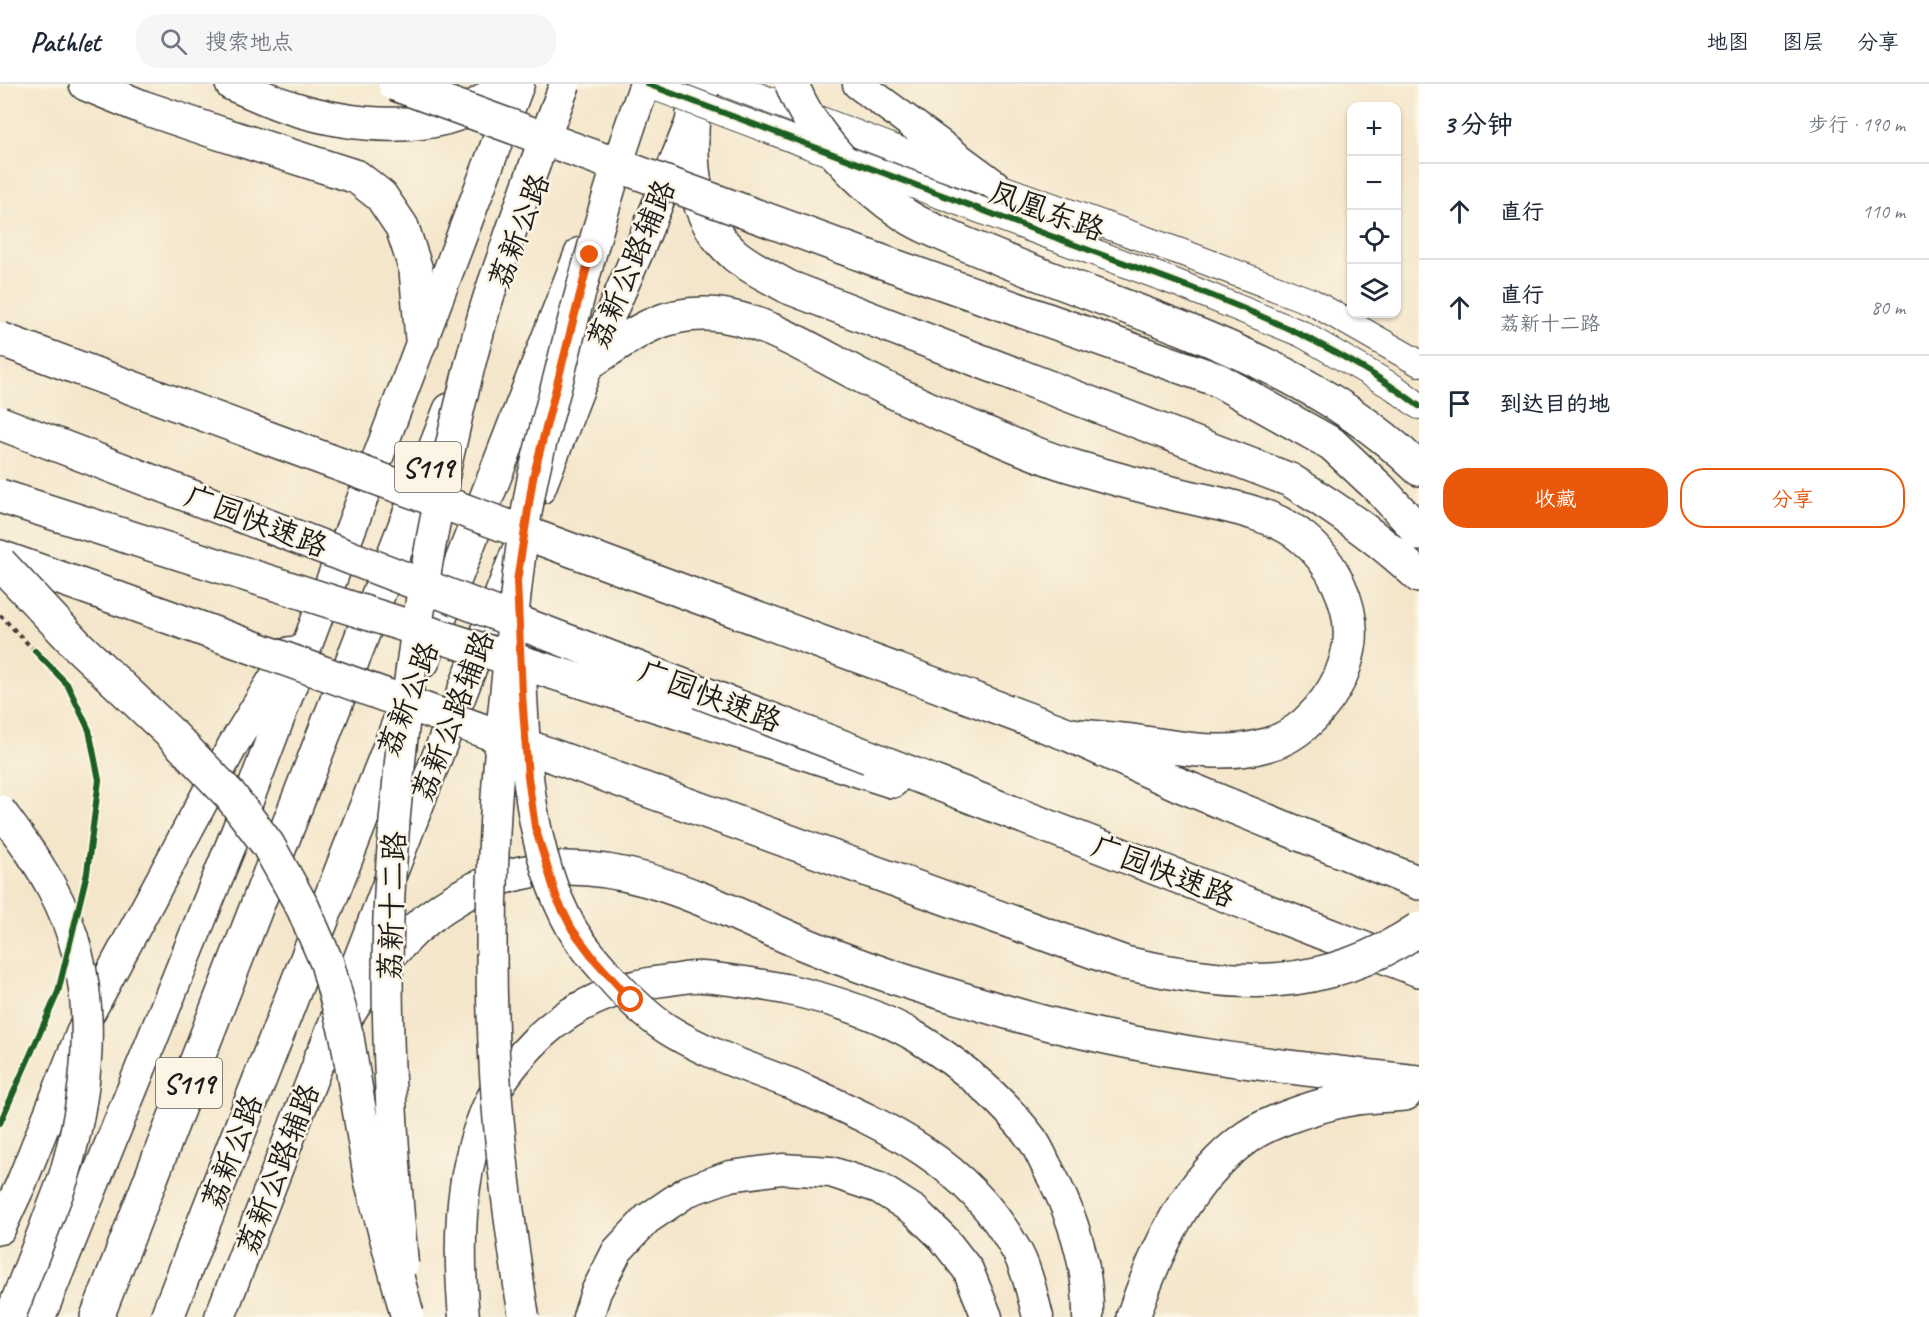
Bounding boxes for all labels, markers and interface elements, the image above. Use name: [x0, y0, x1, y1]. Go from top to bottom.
search box: [136, 14, 556, 68]
text: Pathlet: [30, 24, 100, 59]
icon: search: [157, 25, 190, 58]
text: 搜索地点: [205, 28, 293, 56]
text: 地图: [1707, 29, 1749, 55]
text: 图层: [1782, 29, 1824, 55]
text: 分享: [1857, 29, 1899, 55]
map controls: [1347, 102, 1401, 318]
button: +: [1347, 102, 1401, 156]
text: 3 分钟: [1443, 108, 1513, 141]
text: 步行 · 190 m: [1809, 112, 1905, 137]
button: −: [1347, 156, 1401, 210]
street label: 荔新公路: [480, 168, 558, 294]
street label: 凤凰东路: [984, 173, 1110, 249]
street label: 荔新公路辅路: [578, 174, 684, 354]
icon: ahead: [1443, 195, 1476, 228]
text: 直行: [1500, 198, 1544, 226]
text: 110 m: [1862, 199, 1905, 224]
button: locate: [1347, 210, 1401, 264]
route end: [576, 241, 602, 267]
button: layers: [1347, 264, 1401, 318]
text: 直行: [1500, 281, 1544, 309]
icon: ahead: [1443, 291, 1476, 324]
text: 80 m: [1871, 295, 1905, 320]
text: 荔新十二路: [1500, 311, 1600, 336]
icon: arrive: [1443, 387, 1476, 420]
text: 到达目的地: [1500, 390, 1610, 418]
road number: S119: [395, 442, 461, 492]
button: 收藏: [1443, 468, 1668, 528]
button: 分享: [1680, 468, 1905, 528]
street label: 广园快速路: [179, 476, 333, 566]
street label: 荔新公路辅路: [403, 625, 503, 807]
street label: 荔新公路: [369, 636, 447, 762]
street label: 广园快速路: [633, 651, 787, 741]
street label: 广园快速路: [1086, 826, 1240, 916]
street label: 荔新十二路: [370, 830, 414, 982]
route start: [617, 986, 643, 1012]
road number: S119: [156, 1058, 222, 1108]
street label: 荔新公路辅路: [228, 1078, 328, 1260]
street label: 荔新公路: [193, 1089, 271, 1215]

